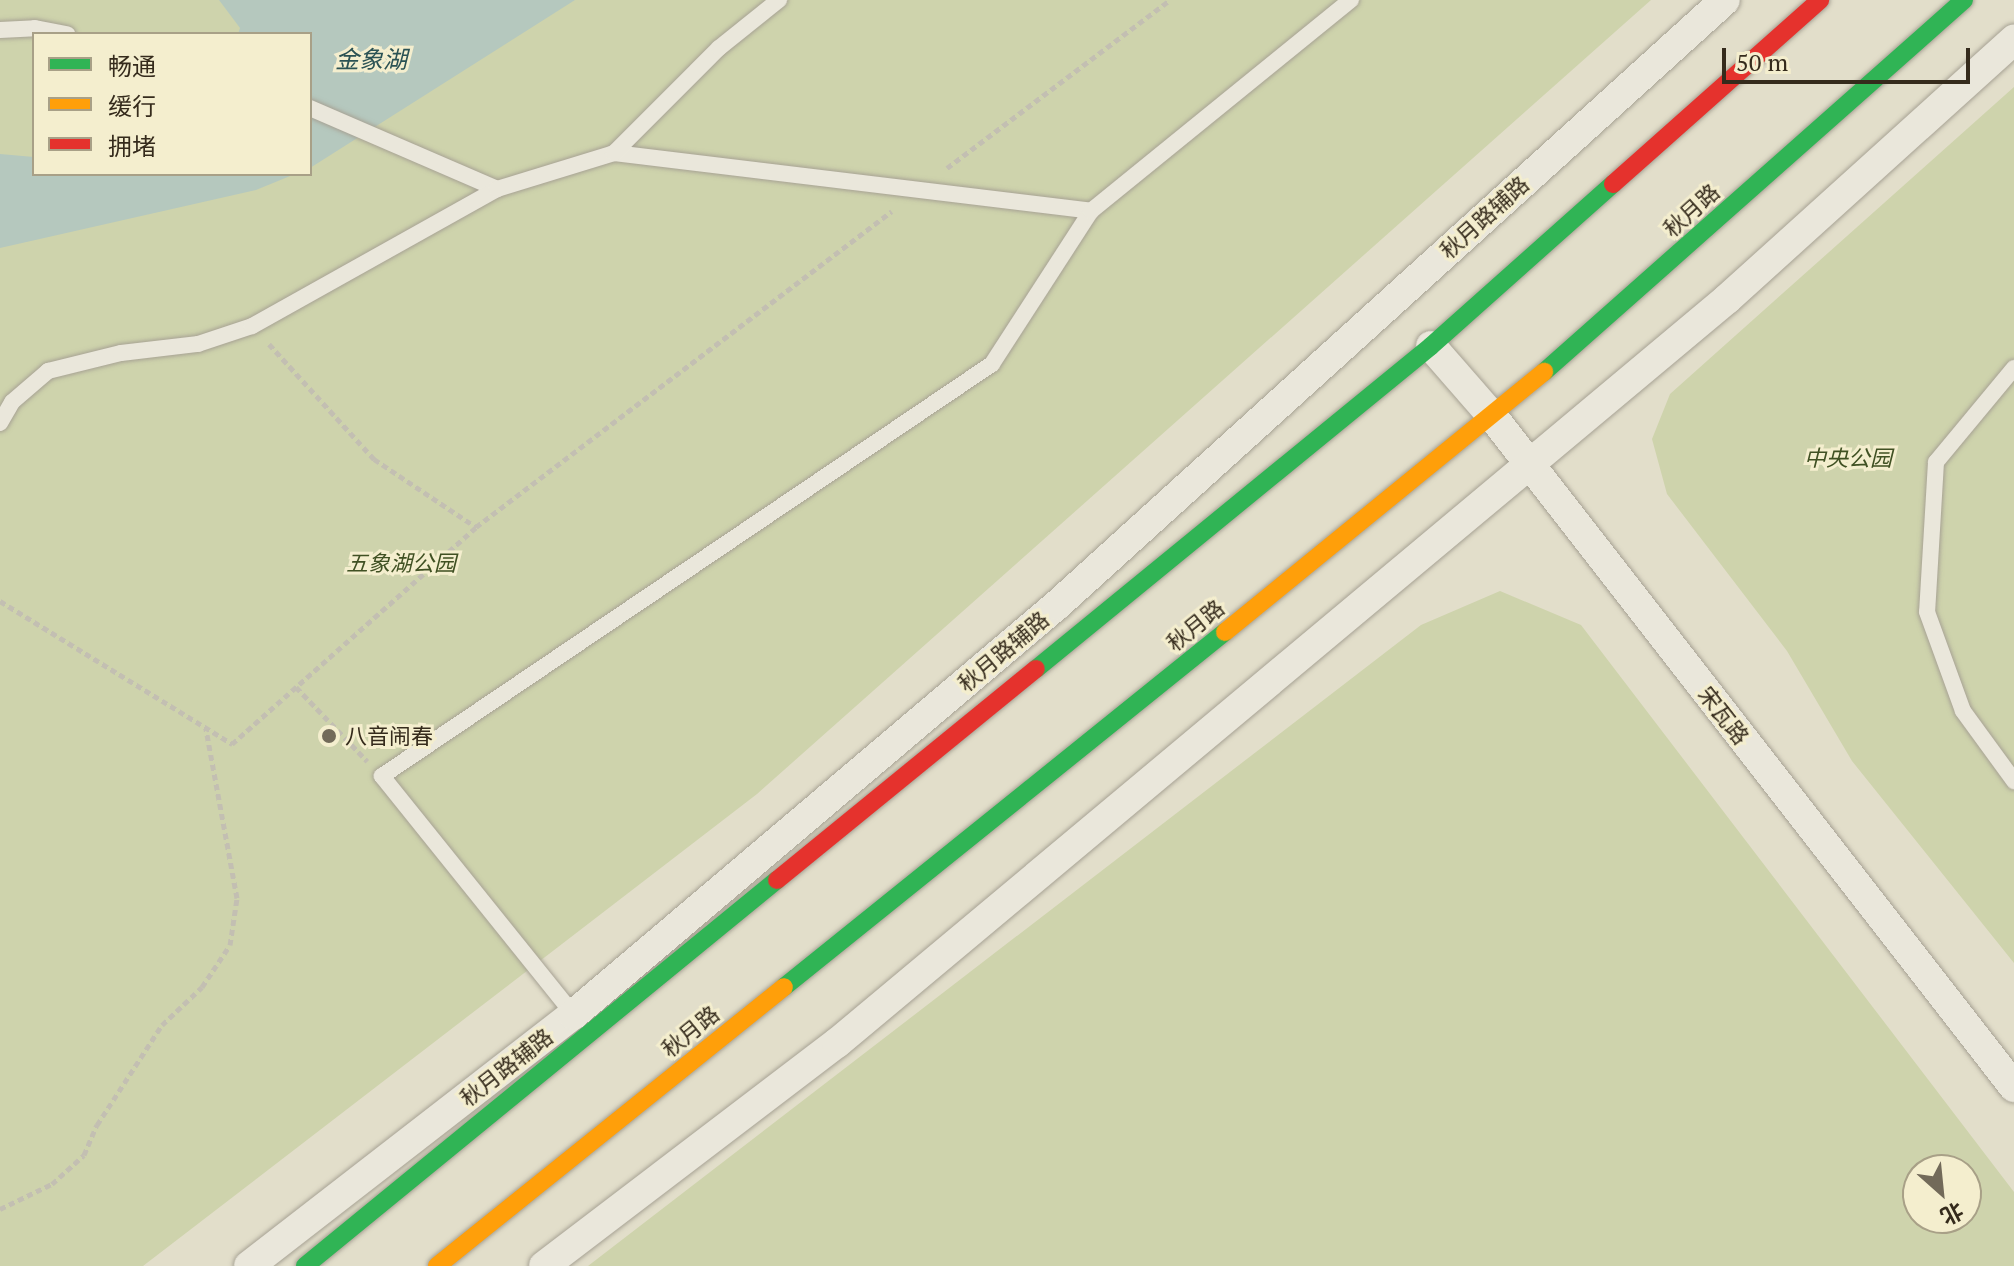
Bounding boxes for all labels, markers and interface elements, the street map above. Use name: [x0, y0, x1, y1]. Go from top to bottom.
legend: [32, 32, 312, 176]
scale bar: [1726, 32, 1974, 82]
water label: 金象湖: [335, 46, 407, 74]
text: 50 m: [1736, 46, 1788, 78]
text: 畅通: [108, 50, 156, 82]
text: 缓行: [108, 90, 156, 122]
text: 拥堵: [108, 130, 156, 162]
street label: 秋月路辅路: [1434, 170, 1534, 264]
street label: 秋月路: [1658, 178, 1724, 242]
park label: 中央公园: [1804, 445, 1892, 471]
park label: 五象湖公园: [346, 550, 456, 576]
street label: 秋月路: [1161, 594, 1229, 656]
street label: 秋月路辅路: [952, 606, 1054, 696]
street label: 宋瓦路: [1693, 681, 1755, 749]
place label: 八音闹春: [345, 723, 433, 749]
marker: 八音闹春: [320, 727, 338, 745]
street label: 秋月路: [656, 1000, 724, 1062]
street label: 秋月路辅路: [455, 1023, 557, 1111]
north arrow: [1902, 1154, 1982, 1234]
text: 北: [1936, 1196, 1969, 1232]

